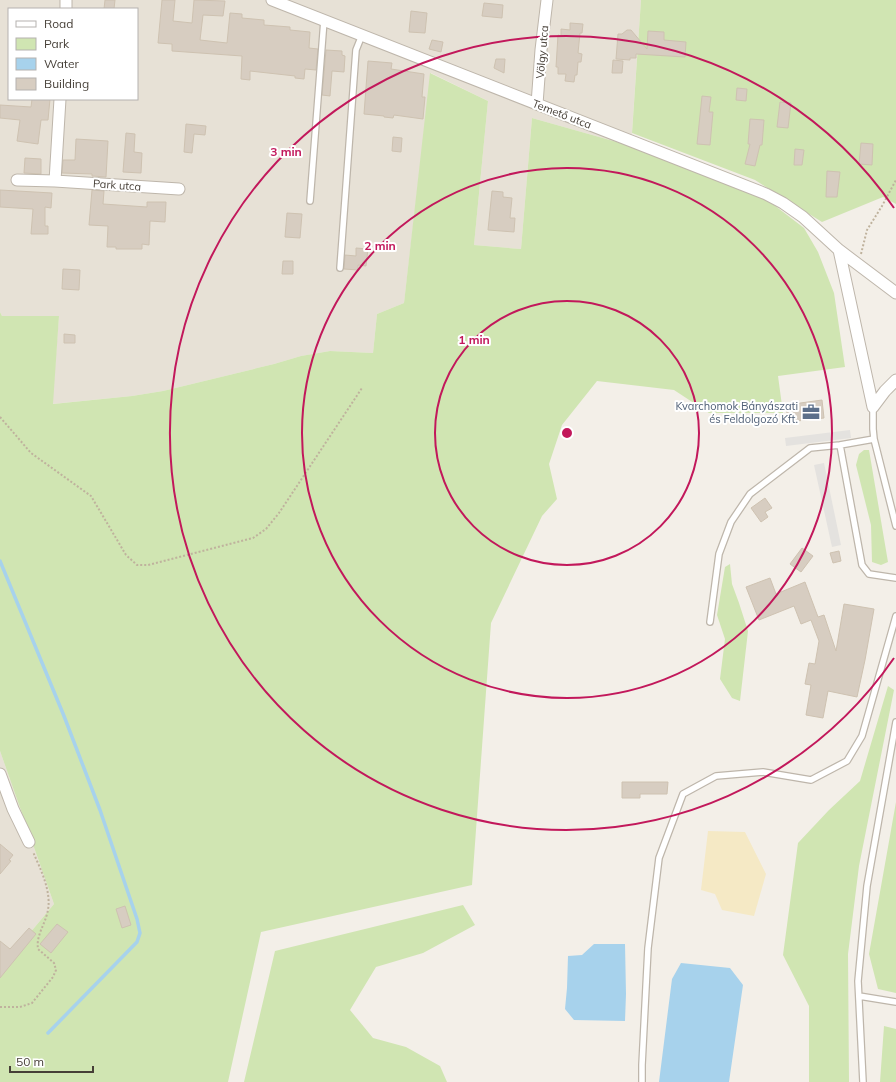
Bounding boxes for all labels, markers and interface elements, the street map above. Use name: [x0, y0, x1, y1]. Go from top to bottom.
legend: [8, 8, 138, 100]
text: Road: [44, 16, 73, 31]
street label: Völgy utca: [533, 25, 551, 79]
text: Park: [44, 36, 70, 51]
text: Water: [44, 56, 80, 71]
text: Building: [44, 76, 89, 91]
street label: Temető utca: [530, 96, 594, 132]
text: 3 min: [270, 144, 302, 159]
street label: Park utca: [92, 176, 142, 194]
text: 2 min: [364, 238, 396, 253]
text: 1 min: [458, 332, 490, 347]
place label: Kvarchomok Bányászati és Feldolgozó Kft.: [675, 399, 798, 426]
office icon: Kvarchomok Bányászati és Feldolgozó Kft.: [801, 402, 821, 422]
centre of rings: [560, 426, 574, 440]
scale bar: [10, 1048, 93, 1074]
text: 50 m: [16, 1054, 44, 1069]

